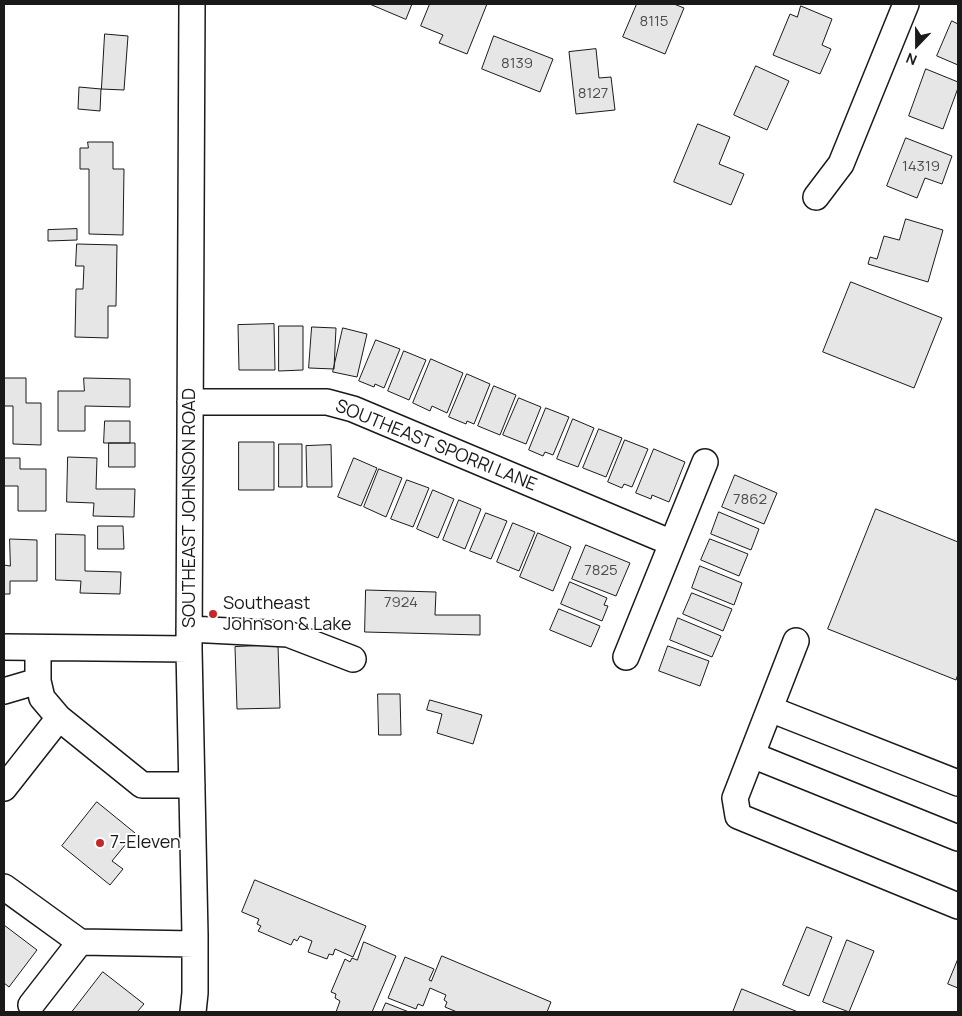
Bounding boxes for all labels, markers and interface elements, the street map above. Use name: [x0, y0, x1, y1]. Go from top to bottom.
house number: 8115: [639, 13, 669, 31]
north arrow: [892, 20, 942, 70]
text: N: [903, 49, 919, 70]
house number: 8139: [501, 55, 533, 73]
house number: 8127: [578, 85, 608, 103]
house number: 14319: [902, 158, 940, 176]
street label: SOUTHEAST JOHNSON ROAD: [179, 388, 201, 628]
street label: SOUTHEAST SPORRI LANE: [332, 396, 540, 496]
house number: 7862: [733, 491, 767, 509]
house number: 7825: [584, 562, 618, 580]
place label: Southeast Johnson & Lake: [223, 593, 352, 636]
house number: 7924: [384, 594, 418, 612]
marker: Southeast Johnson & Lake: [207, 608, 219, 620]
place label: 7-Eleven: [110, 832, 181, 854]
marker: 7-Eleven: [94, 837, 106, 849]

